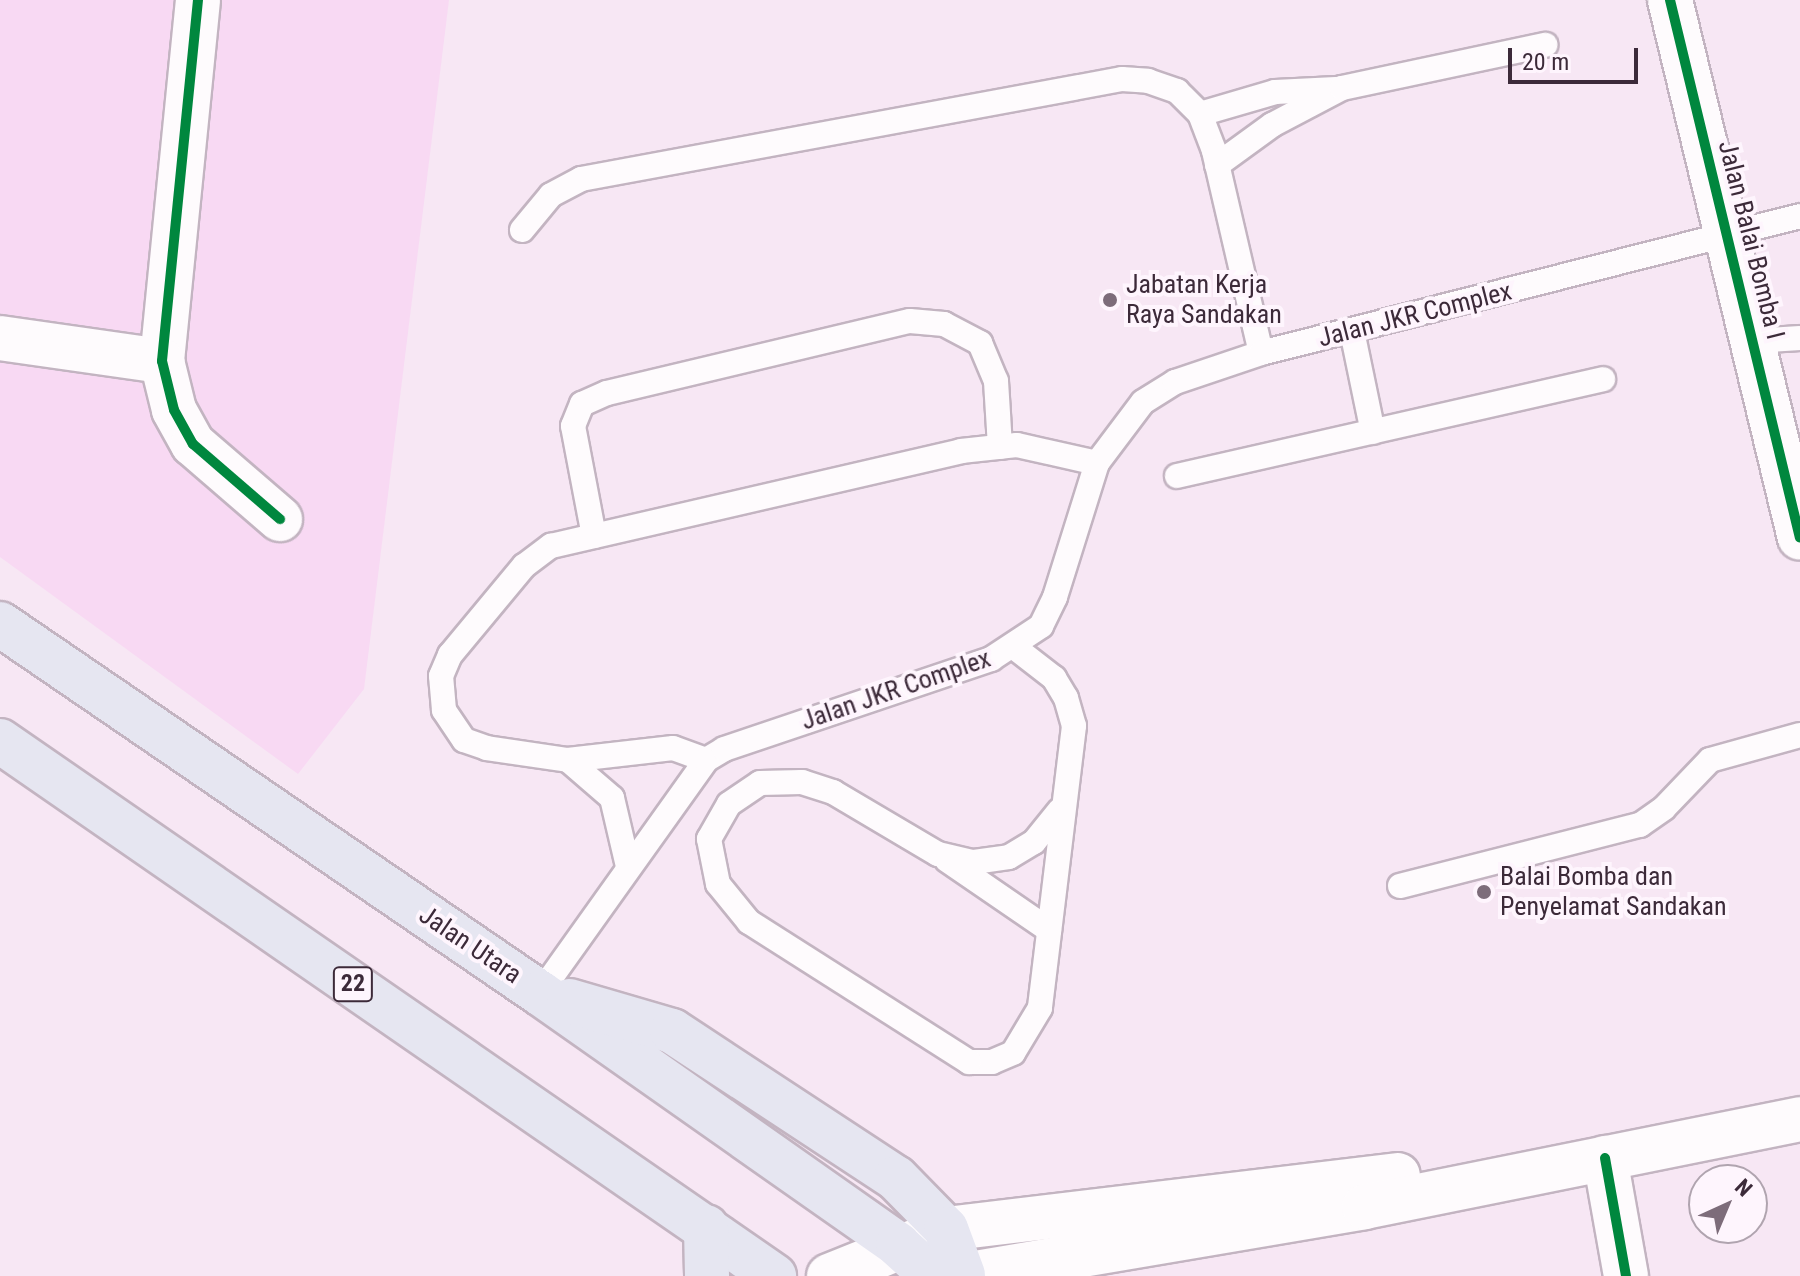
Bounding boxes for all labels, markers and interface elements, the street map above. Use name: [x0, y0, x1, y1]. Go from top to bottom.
scale bar: [1512, 32, 1642, 82]
text: 20 m: [1522, 48, 1569, 76]
street label: Jalan Balai Bomba I: [1711, 137, 1791, 343]
place label: Jabatan Kerja Raya Sandakan: [1126, 269, 1282, 330]
street label: Jalan JKR Complex: [1315, 276, 1515, 354]
marker: Jabatan Kerja Raya Sandakan: [1101, 291, 1119, 309]
street label: Jalan JKR Complex: [797, 643, 995, 737]
place label: Balai Bomba dan Penyelamat Sandakan: [1500, 861, 1727, 922]
marker: Balai Bomba dan Penyelamat Sandakan: [1475, 883, 1493, 901]
street label: Jalan Utara: [413, 899, 527, 991]
road number: 22: [331, 964, 375, 1004]
north arrow: [1688, 1164, 1768, 1244]
text: N: [1730, 1174, 1757, 1201]

